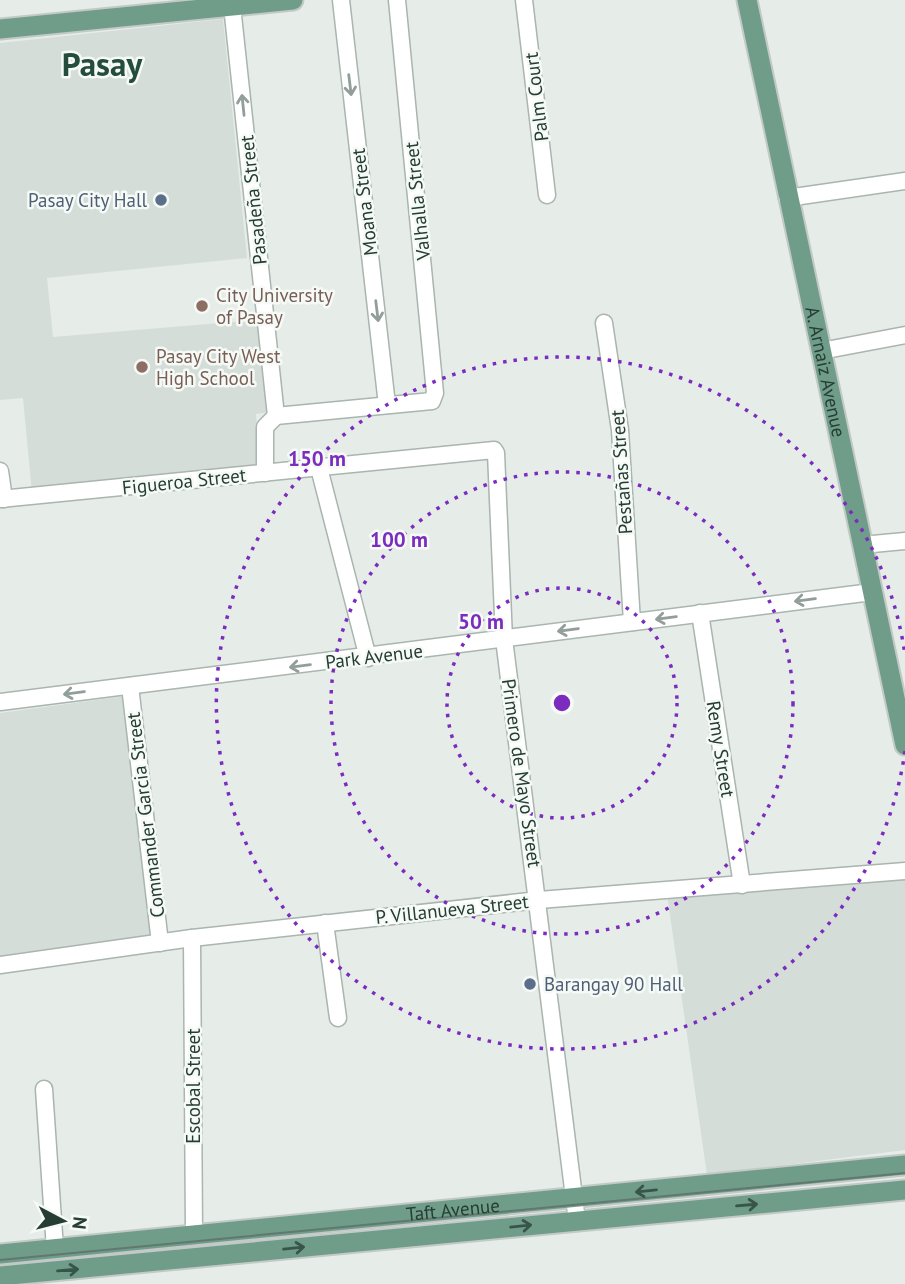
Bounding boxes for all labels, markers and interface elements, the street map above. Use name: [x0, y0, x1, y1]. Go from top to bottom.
district label: Pasay: [62, 42, 143, 85]
street label: Palm Court: [519, 51, 553, 143]
one-way arrow: [344, 73, 357, 95]
one-way arrow: [236, 94, 249, 117]
street label: Pasadeña Street: [234, 133, 272, 266]
street label: Valhalla Street: [399, 140, 435, 262]
street label: Moana Street: [345, 146, 382, 257]
place label: Pasay City Hall: [28, 188, 147, 212]
marker: Pasay City Hall: [153, 192, 169, 208]
place label: City University of Pasay: [216, 283, 333, 329]
marker: City University of Pasay: [194, 298, 210, 314]
one-way arrow: [370, 299, 383, 321]
street label: A. Arnaiz Avenue: [800, 304, 851, 439]
place label: Pasay City West High School: [156, 344, 281, 390]
marker: Pasay City West High School: [134, 359, 150, 375]
street label: Pestañas Street: [605, 408, 637, 535]
text: 150 m: [288, 445, 346, 472]
street label: Figueroa Street: [121, 462, 248, 499]
text: 100 m: [370, 526, 428, 553]
one-way arrow: [794, 594, 816, 607]
text: 50 m: [458, 608, 504, 635]
one-way arrow: [655, 611, 678, 624]
one-way arrow: [557, 624, 580, 637]
street label: Park Avenue: [324, 638, 424, 674]
one-way arrow: [289, 659, 312, 672]
street label: Primero de Mayo Street: [497, 677, 547, 869]
one-way arrow: [63, 687, 86, 700]
centre of rings: [550, 691, 574, 715]
street label: Remy Street: [702, 699, 741, 799]
street label: Commander Garcia Street: [120, 710, 170, 919]
street label: P. Villanueva Street: [374, 889, 530, 929]
place label: Barangay 90 Hall: [544, 972, 683, 996]
marker: Barangay 90 Hall: [522, 976, 538, 992]
street label: Escobal Street: [181, 1028, 205, 1144]
one-way arrow: [635, 1185, 658, 1198]
north arrow: [28, 1186, 98, 1256]
street label: Taft Avenue: [405, 1193, 501, 1226]
one-way arrow: [736, 1198, 758, 1211]
text: N: [67, 1215, 93, 1231]
one-way arrow: [509, 1219, 532, 1232]
one-way arrow: [283, 1241, 305, 1254]
one-way arrow: [56, 1263, 79, 1276]

